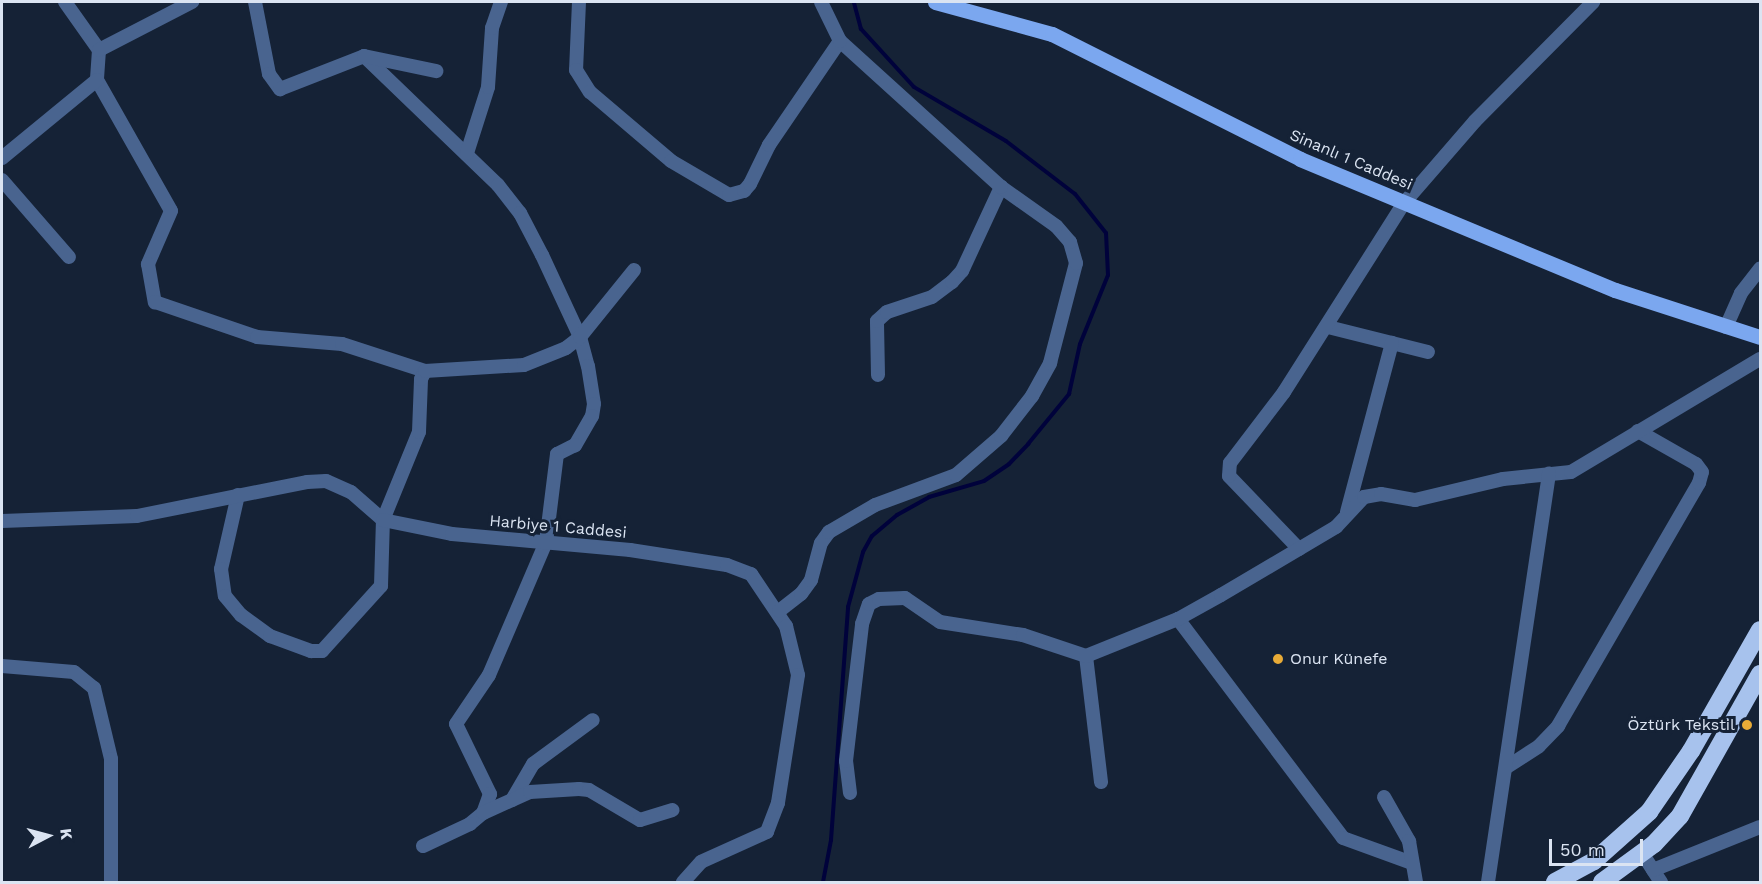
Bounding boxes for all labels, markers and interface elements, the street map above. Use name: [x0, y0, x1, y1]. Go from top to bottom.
street label: Sinanlı 1 Caddesi: [1287, 125, 1415, 195]
street label: Harbiye 1 Caddesi: [488, 511, 628, 543]
place label: Onur Künefe: [1290, 649, 1388, 669]
marker: Onur Künefe: [1271, 652, 1285, 666]
place label: Öztürk Tekstil: [1627, 715, 1735, 735]
marker: Öztürk Tekstil: [1740, 718, 1754, 732]
north arrow: [18, 806, 78, 866]
scale bar: [1552, 827, 1646, 865]
text: K: [56, 828, 76, 841]
text: 50 m: [1560, 839, 1605, 860]

